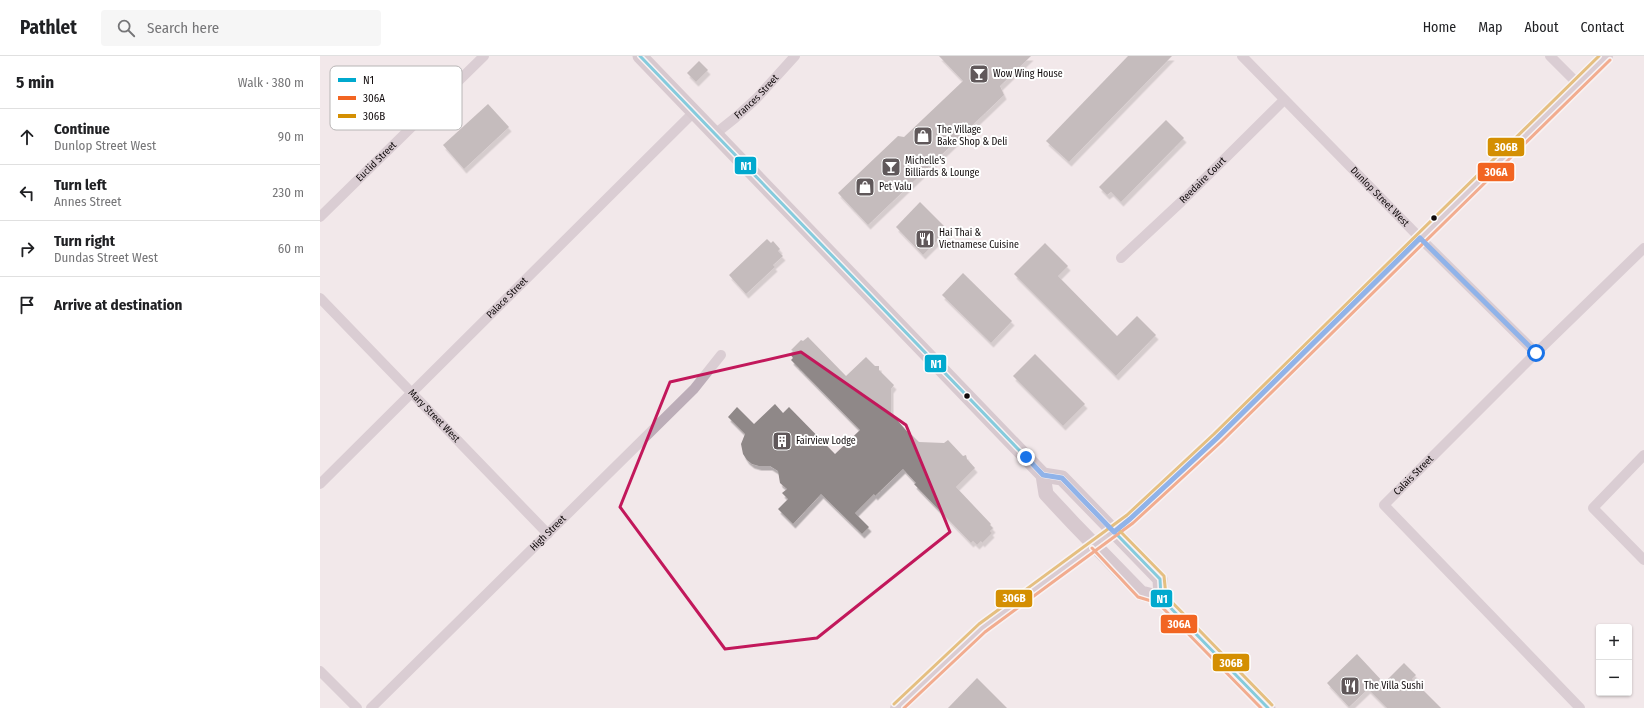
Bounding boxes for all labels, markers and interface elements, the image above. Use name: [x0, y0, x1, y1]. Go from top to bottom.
search box: [101, 10, 381, 46]
text: Pathlet: [20, 16, 77, 39]
icon: search: [115, 17, 137, 39]
text: Search here: [147, 19, 219, 37]
text: Home: [1423, 19, 1456, 36]
text: Map: [1478, 19, 1502, 36]
text: About: [1524, 19, 1559, 36]
text: Contact: [1581, 19, 1624, 36]
bar icon: Wow Wing House: [968, 63, 990, 85]
legend: [330, 66, 462, 130]
place label: Wow Wing House: [993, 68, 1063, 80]
text: 5 min: [16, 72, 54, 93]
street label: Frances Street: [732, 72, 782, 121]
text: N1: [363, 74, 374, 87]
text: Walk · 380 m: [238, 75, 304, 90]
text: 306A: [363, 92, 385, 105]
text: 306B: [363, 110, 385, 123]
text: Continue: [54, 120, 110, 138]
place label: The Village Bake Shop & Deli: [937, 124, 1007, 148]
shop icon: The Village Bake Shop & Deli: [912, 125, 934, 147]
icon: ahead: [16, 126, 38, 148]
text: 90 m: [278, 129, 304, 144]
line badge: 306B: [1487, 137, 1525, 157]
text: Dunlop Street West: [54, 138, 156, 153]
street label: Euclid Street: [354, 139, 400, 184]
text: 306B: [1493, 141, 1518, 154]
street label: Reedaire Court: [1177, 154, 1229, 206]
place label: Michelle's Billiards & Lounge: [905, 155, 979, 179]
line badge: N1: [734, 156, 757, 175]
bar icon: Michelle's Billiards & Lounge: [880, 156, 902, 178]
text: N1: [740, 160, 752, 173]
line badge: 306A: [1477, 162, 1515, 182]
street label: Dunlop Street West: [1348, 164, 1412, 230]
text: 306A: [1484, 166, 1508, 179]
text: Turn left: [54, 176, 107, 194]
shop icon: Pet Valu: [854, 176, 876, 198]
place label: Pet Valu: [879, 181, 912, 193]
icon: left: [16, 182, 38, 204]
text: 230 m: [273, 185, 304, 200]
text: Annes Street: [54, 194, 122, 209]
unlabelled marker: [1429, 213, 1439, 223]
place label: Hai Thai & Vietnamese Cuisine: [939, 227, 1019, 251]
restaurant icon: Hai Thai & Vietnamese Cuisine: [914, 228, 936, 250]
text: Turn right: [54, 232, 115, 250]
icon: right: [16, 238, 38, 260]
text: 60 m: [278, 241, 304, 256]
text: Dundas Street West: [54, 250, 158, 265]
street label: Palace Street: [484, 274, 531, 321]
icon: arrive: [16, 294, 38, 316]
text: Arrive at destination: [54, 296, 182, 314]
route start: [1527, 344, 1545, 362]
line badge: N1: [924, 354, 947, 373]
text: N1: [930, 358, 942, 371]
street label: Mary Street West: [406, 387, 463, 446]
unlabelled marker: [962, 391, 972, 401]
building icon: Fairview Lodge: [771, 430, 793, 452]
place label: Fairview Lodge: [796, 435, 856, 447]
route end: [1017, 448, 1035, 466]
street label: Calais Street: [1391, 453, 1436, 498]
street label: High Street: [528, 512, 569, 553]
line badge: 306B: [995, 589, 1033, 608]
line badge: N1: [1150, 589, 1173, 608]
text: 306B: [1001, 592, 1026, 605]
text: N1: [1156, 593, 1168, 606]
line badge: 306A: [1160, 614, 1198, 634]
text: 306A: [1167, 618, 1191, 631]
map controls: [1596, 624, 1632, 696]
button: +: [1596, 624, 1632, 660]
line badge: 306B: [1212, 653, 1250, 672]
text: 306B: [1218, 657, 1243, 670]
button: −: [1596, 660, 1632, 696]
restaurant icon: The Villa Sushi: [1339, 675, 1361, 697]
place label: The Villa Sushi: [1364, 680, 1424, 692]

